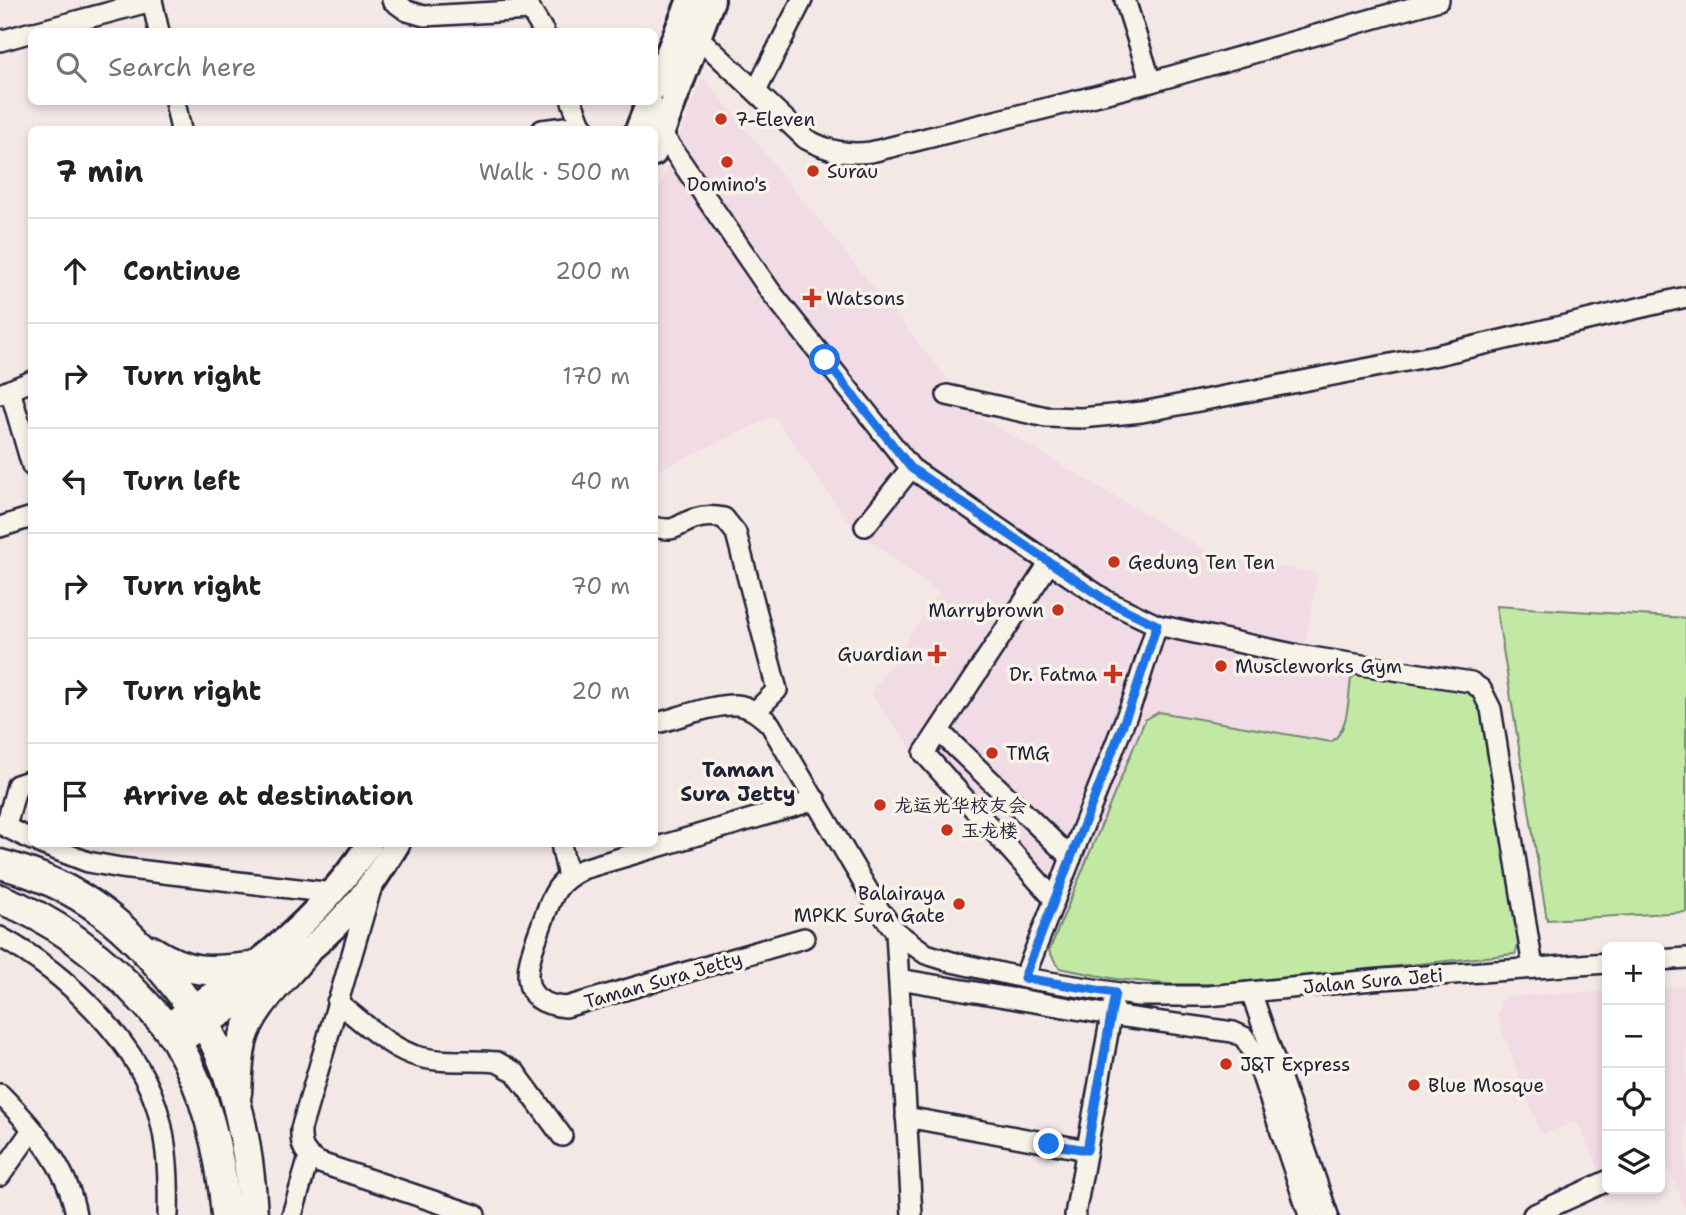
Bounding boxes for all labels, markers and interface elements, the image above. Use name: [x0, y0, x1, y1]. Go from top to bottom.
search box: [28, 28, 658, 105]
icon: search: [52, 48, 90, 86]
text: Search here: [108, 49, 257, 84]
place label: 7-Eleven: [735, 107, 815, 132]
marker: 7-Eleven: [713, 111, 729, 127]
text: 7 min: [56, 151, 143, 192]
marker: Domino's: [719, 154, 735, 170]
text: Walk · 500 m: [479, 157, 630, 187]
place label: Surau: [827, 159, 878, 184]
marker: Surau: [805, 163, 821, 179]
place label: Domino's: [687, 172, 767, 197]
icon: ahead: [56, 252, 94, 290]
text: Continue: [123, 253, 241, 288]
text: 200 m: [555, 256, 630, 286]
place label: Watsons: [826, 286, 905, 311]
marker: Watsons: [804, 290, 820, 306]
route start: [809, 344, 840, 375]
icon: right: [56, 357, 94, 395]
text: Turn right: [123, 358, 261, 393]
text: 170 m: [562, 361, 630, 391]
icon: left: [56, 462, 94, 500]
text: Turn left: [123, 463, 240, 498]
text: 40 m: [570, 466, 630, 496]
place label: Gedung Ten Ten: [1128, 550, 1275, 575]
marker: Gedung Ten Ten: [1106, 554, 1122, 570]
icon: right: [56, 567, 94, 605]
text: Turn right: [123, 568, 261, 603]
text: 70 m: [571, 571, 630, 601]
place label: Marrybrown: [928, 598, 1044, 623]
marker: Marrybrown: [1050, 602, 1066, 618]
place label: Guardian: [838, 642, 923, 667]
marker: Guardian: [929, 646, 945, 662]
place label: Muscleworks Gym: [1235, 654, 1402, 679]
marker: Muscleworks Gym: [1213, 658, 1229, 674]
place label: Dr. Fatma: [1009, 662, 1097, 687]
marker: Dr. Fatma: [1103, 664, 1123, 684]
icon: right: [56, 672, 94, 710]
text: Turn right: [123, 673, 261, 708]
text: 20 m: [571, 676, 630, 706]
place label: TMG: [1006, 741, 1050, 766]
marker: TMG: [984, 745, 1000, 761]
district label: Taman Sura Jetty: [680, 756, 796, 808]
icon: arrive: [56, 777, 94, 815]
text: Arrive at destination: [123, 778, 413, 813]
place label: 龙运光华校友会: [894, 793, 1027, 818]
marker: 龙运光华校友会: [872, 797, 888, 813]
place label: 玉龙楼: [961, 818, 1018, 843]
marker: 玉龙楼: [939, 822, 955, 838]
place label: Balairaya MPKK Sura Gate: [794, 881, 945, 928]
marker: Balairaya MPKK Sura Gate: [951, 896, 967, 912]
map controls: [1602, 942, 1665, 1194]
button: +: [1602, 942, 1665, 1005]
street label: Taman Sura Jetty: [581, 946, 745, 1014]
street label: Jalan Sura Jeti: [1302, 962, 1444, 1000]
button: −: [1602, 1005, 1665, 1068]
place label: J&T Express: [1240, 1052, 1351, 1077]
marker: J&T Express: [1218, 1056, 1234, 1072]
button: locate: [1602, 1068, 1665, 1131]
place label: Blue Mosque: [1428, 1073, 1544, 1098]
marker: Blue Mosque: [1406, 1077, 1422, 1093]
route end: [1033, 1128, 1064, 1159]
button: layers: [1602, 1131, 1665, 1194]

